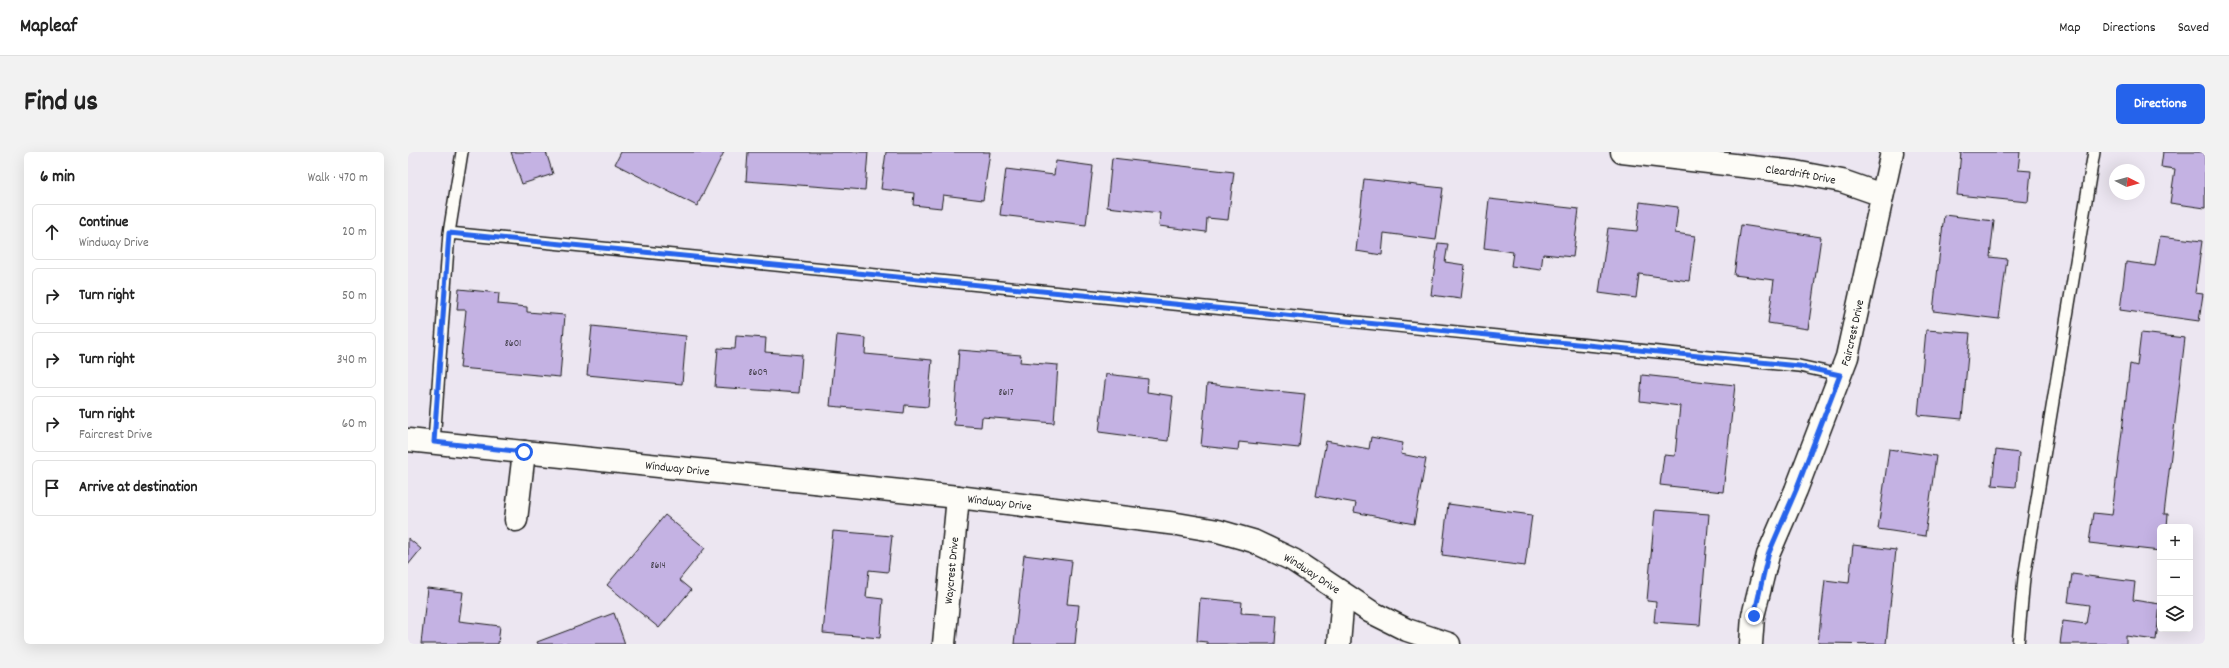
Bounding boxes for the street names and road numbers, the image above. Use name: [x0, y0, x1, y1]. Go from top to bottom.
street label: Cleardrift Drive: [1764, 162, 1837, 190]
street label: Faircrest Drive: [1837, 298, 1869, 369]
street label: Windway Drive: [644, 458, 710, 481]
street label: Windway Drive: [967, 491, 1033, 516]
street label: Waycrest Drive: [941, 536, 964, 605]
street label: Windway Drive: [1280, 550, 1343, 599]

